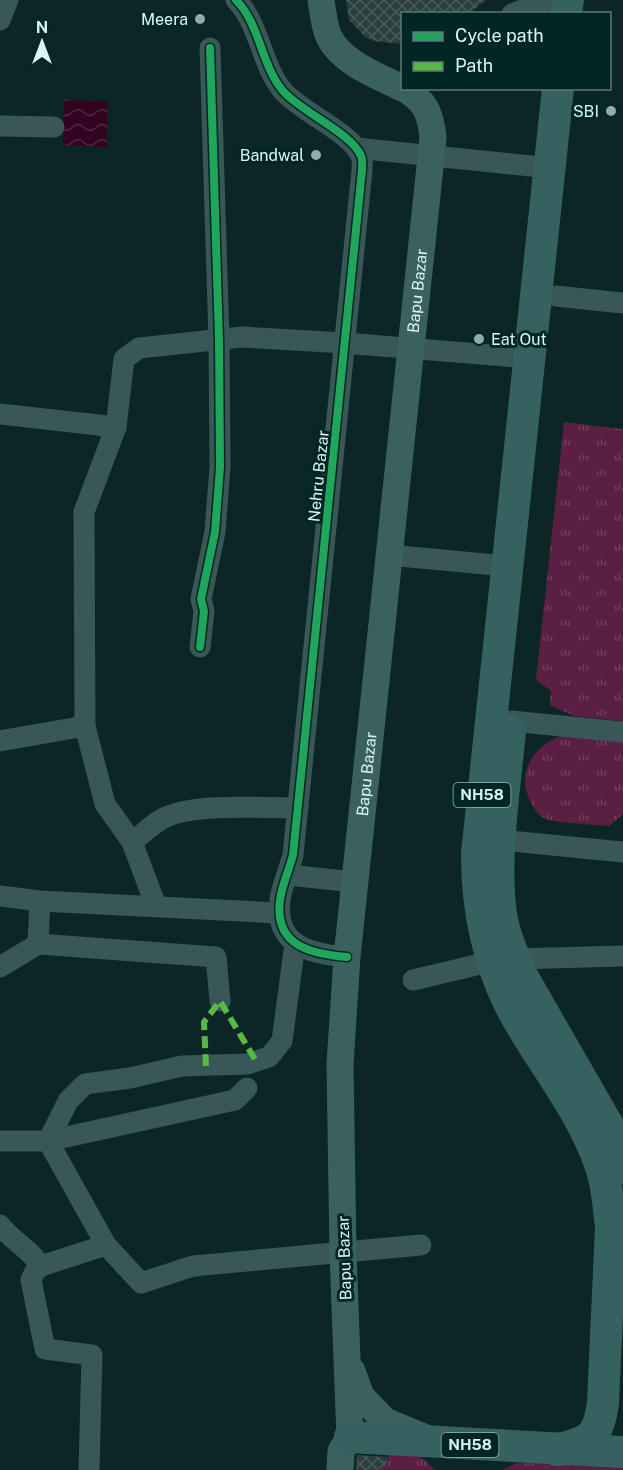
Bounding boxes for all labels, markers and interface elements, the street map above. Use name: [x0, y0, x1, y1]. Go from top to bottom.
place label: Meera: [141, 10, 188, 29]
north arrow: [12, 12, 72, 72]
marker: Meera: [193, 12, 207, 26]
legend: [401, 12, 611, 90]
text: N: [36, 18, 48, 37]
text: Cycle path: [455, 25, 544, 46]
text: Path: [455, 55, 493, 76]
place label: SBI: [573, 102, 599, 121]
marker: SBI: [604, 104, 618, 118]
place label: Bandwal: [240, 146, 304, 165]
marker: Bandwal: [309, 148, 323, 162]
street label: Bapu Bazar: [404, 248, 431, 334]
place label: Eat Out: [491, 330, 547, 349]
marker: Eat Out: [472, 332, 486, 346]
street label: Nehru Bazar: [304, 429, 333, 523]
street label: Bapu Bazar: [353, 731, 381, 817]
road number: NH58: [454, 783, 510, 807]
street label: Bapu Bazar: [334, 1215, 355, 1301]
road number: NH58: [442, 1433, 498, 1457]

